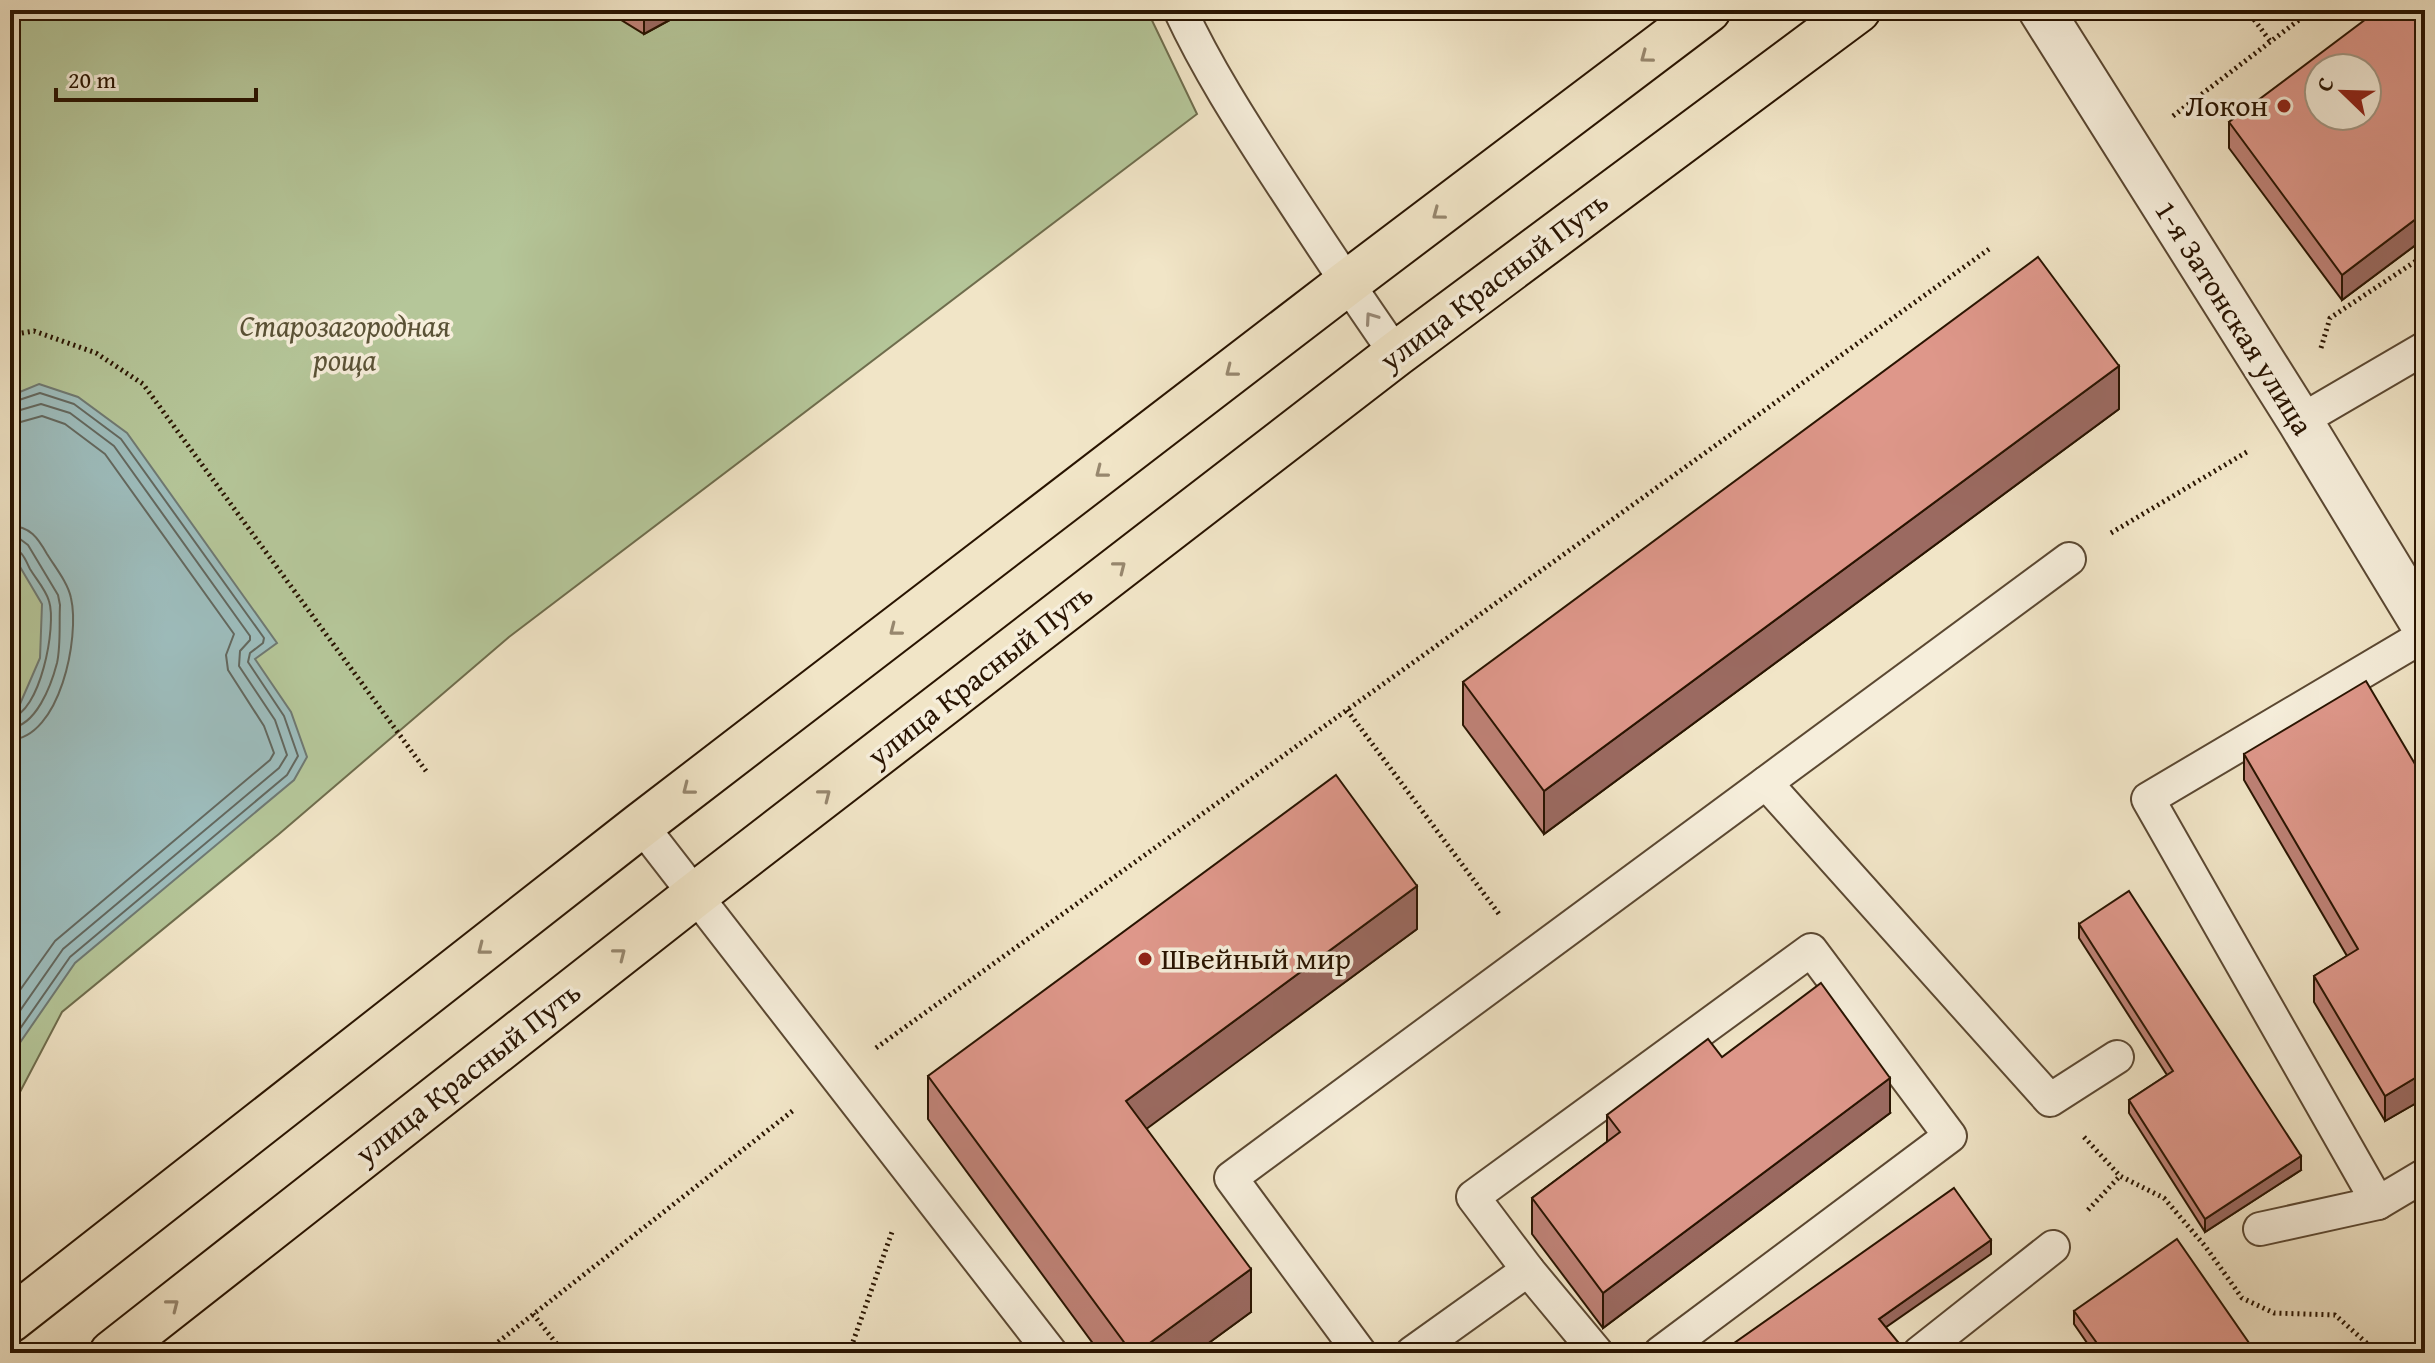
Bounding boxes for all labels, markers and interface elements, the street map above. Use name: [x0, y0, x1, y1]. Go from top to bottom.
one-way arrow: [1640, 47, 1654, 62]
scale bar: [56, 52, 256, 102]
north arrow: [2303, 52, 2383, 132]
text: 20 m: [68, 62, 116, 97]
text: С: [2307, 72, 2342, 96]
place label: Локон: [2185, 83, 2268, 127]
marker: Локон: [2275, 97, 2293, 115]
street label: улица Красный Путь: [1369, 180, 1617, 381]
street label: 1-я Затонская улица: [2145, 191, 2325, 444]
one-way arrow: [1432, 204, 1447, 218]
park label: Старозагородная роща: [239, 303, 451, 381]
one-way arrow: [1366, 313, 1381, 327]
one-way arrow: [1225, 362, 1240, 376]
one-way arrow: [1095, 462, 1110, 476]
one-way arrow: [1111, 563, 1126, 577]
street label: улица Красный Путь: [856, 572, 1102, 777]
one-way arrow: [889, 621, 903, 635]
one-way arrow: [682, 779, 697, 793]
one-way arrow: [816, 790, 831, 804]
place label: Швейный мир: [1161, 936, 1351, 980]
one-way arrow: [477, 939, 492, 953]
one-way arrow: [611, 950, 626, 964]
marker: Швейный мир: [1136, 950, 1154, 968]
street label: улица Красный Путь: [344, 970, 590, 1175]
one-way arrow: [164, 1300, 179, 1314]

